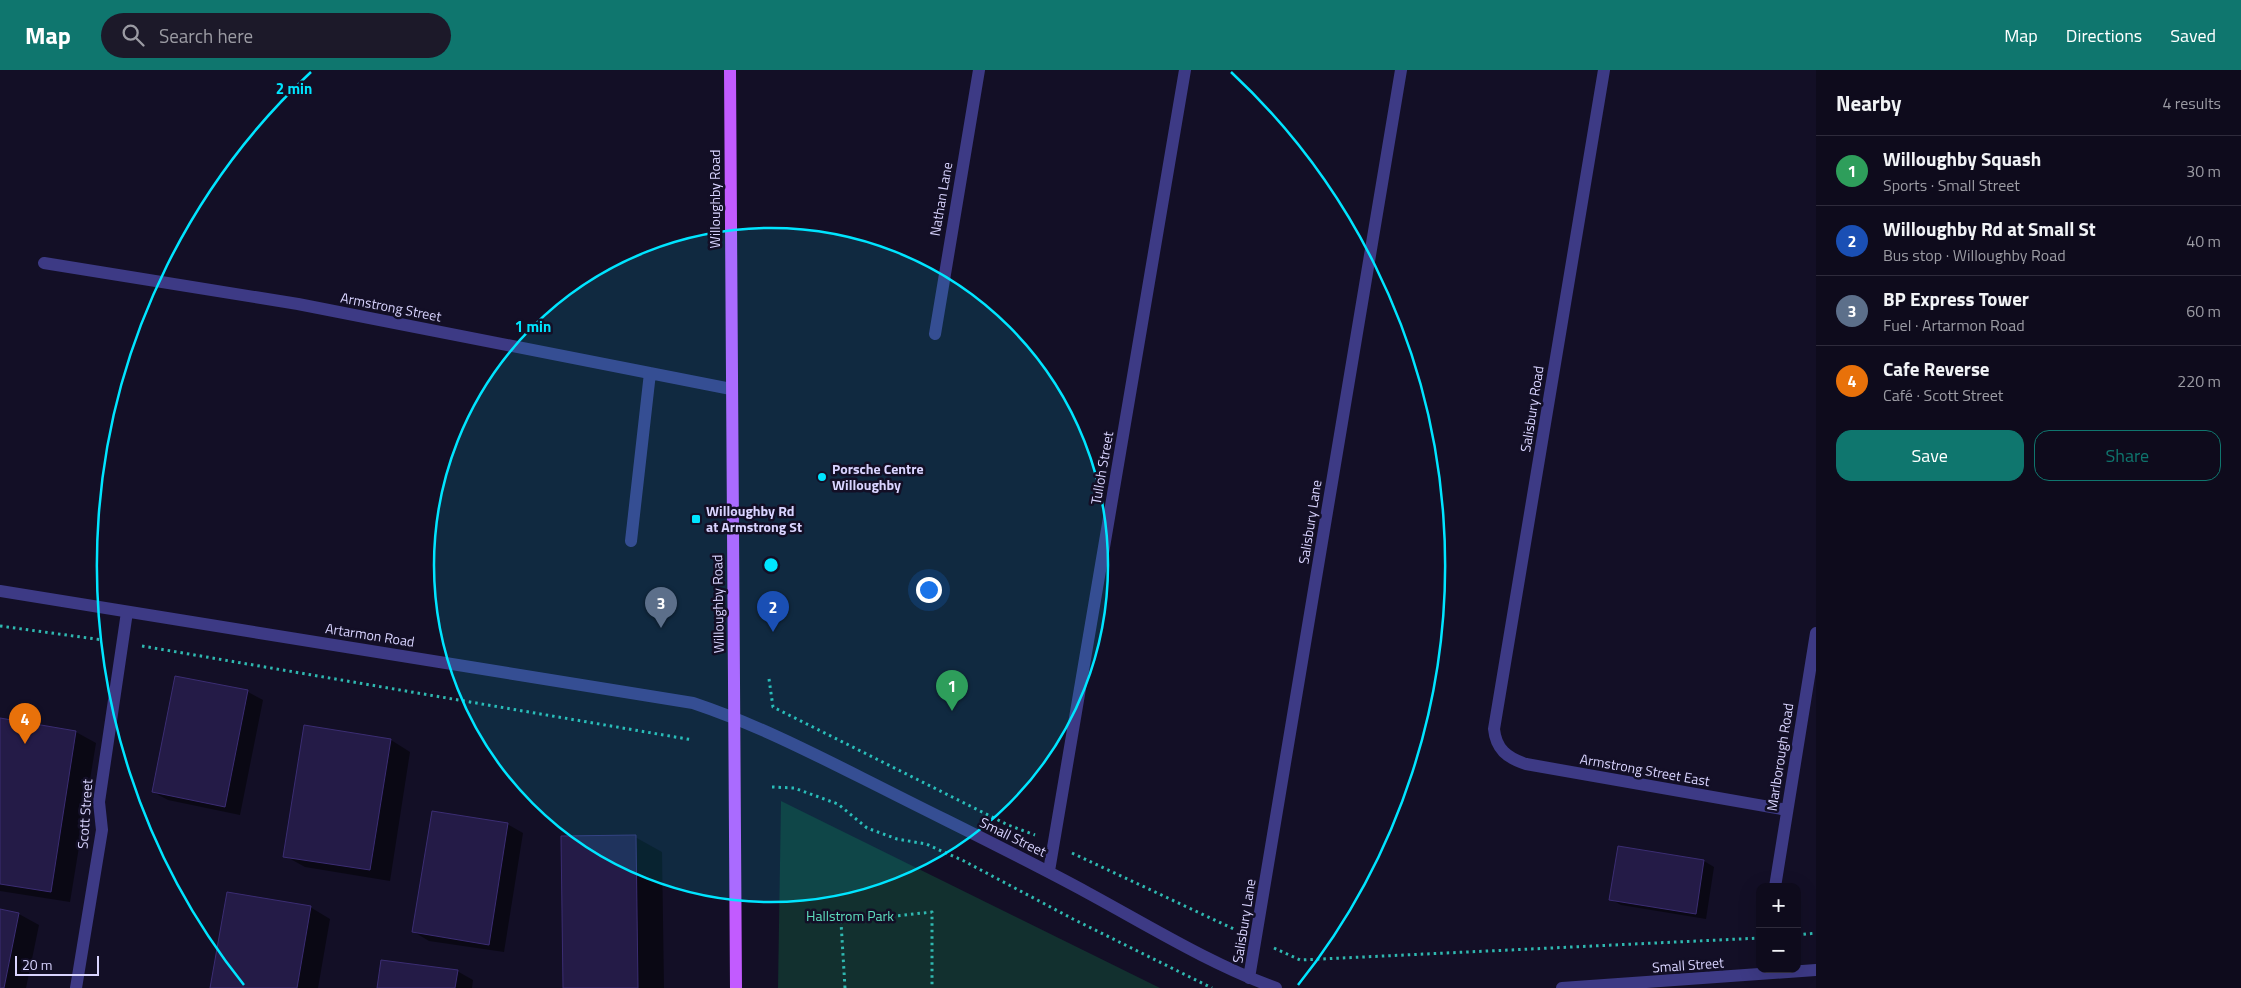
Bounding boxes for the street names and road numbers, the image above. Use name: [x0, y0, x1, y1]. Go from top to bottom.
street label: Willoughby Road: [704, 150, 725, 248]
street label: Nathan Lane: [924, 160, 957, 238]
street label: Armstrong Street: [339, 286, 443, 327]
street label: Salisbury Road: [1514, 364, 1549, 454]
street label: Tulloh Street: [1085, 430, 1118, 506]
street label: Salisbury Lane: [1292, 478, 1327, 566]
street label: Willoughby Road: [706, 554, 729, 654]
street label: Artarmon Road: [324, 617, 416, 652]
street label: Marlborough Road: [1761, 701, 1798, 813]
street label: Armstrong Street East: [1578, 748, 1712, 791]
street label: Scott Street: [72, 778, 97, 850]
street label: Small Street: [976, 811, 1050, 862]
street label: Salisbury Lane: [1226, 877, 1261, 965]
street label: Small Street: [1651, 952, 1725, 977]

